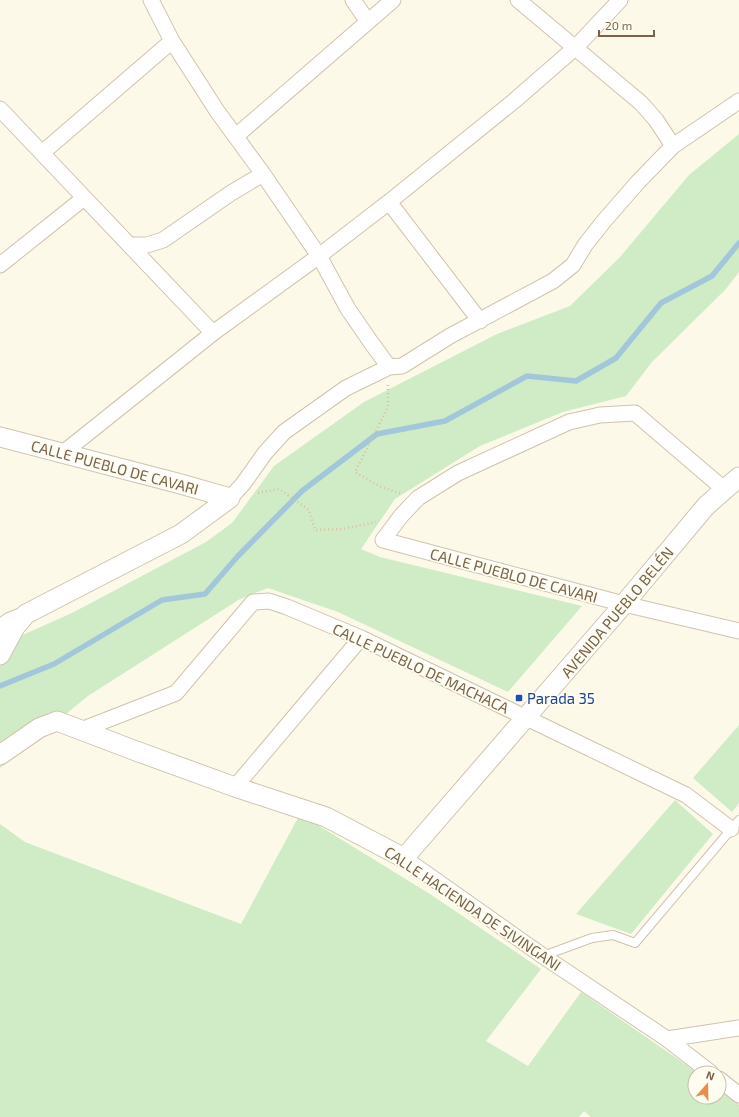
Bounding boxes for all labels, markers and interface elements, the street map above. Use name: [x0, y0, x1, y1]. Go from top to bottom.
scale bar: [599, 12, 654, 38]
text: 20 m: [605, 18, 632, 32]
street label: CALLE PUEBLO DE CAVARI: [29, 436, 201, 498]
street label: AVENIDA PUEBLO BELÉN: [557, 543, 677, 681]
street label: CALLE PUEBLO DE CAVARI: [428, 544, 600, 606]
street label: CALLE PUEBLO DE MACHACA: [330, 619, 513, 717]
place label: Parada 35: [527, 689, 595, 707]
marker: Parada 35: [514, 693, 524, 703]
street label: CALLE HACIENDA DE SIVINGANI: [381, 842, 565, 974]
north arrow: [687, 1065, 727, 1105]
text: N: [705, 1068, 717, 1083]

